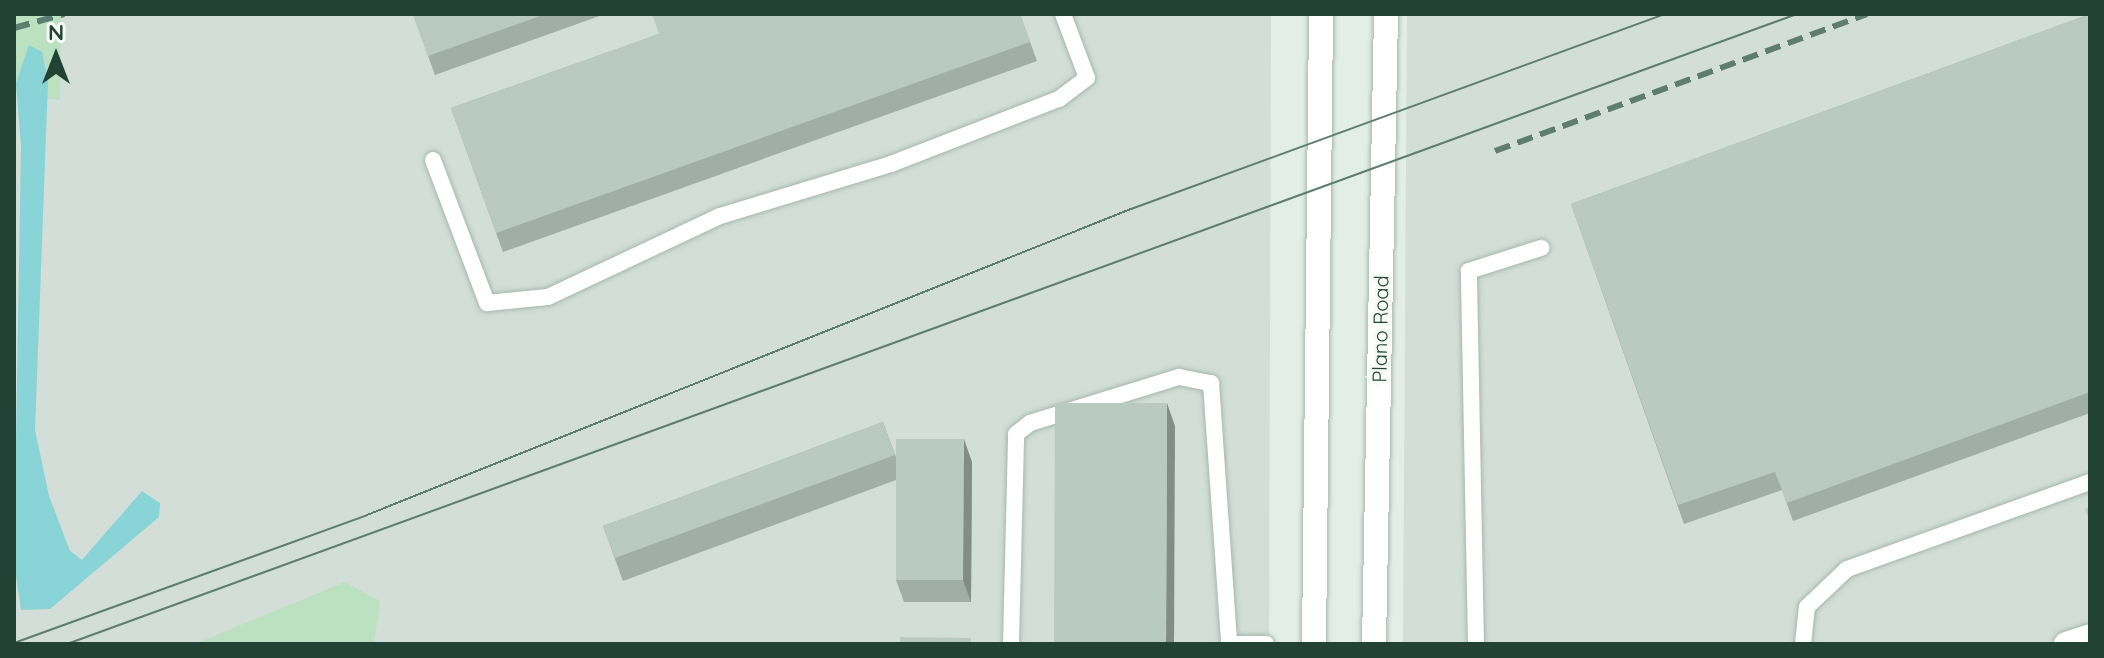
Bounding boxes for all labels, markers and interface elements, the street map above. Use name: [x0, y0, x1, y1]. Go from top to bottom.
north arrow: [16, 16, 96, 96]
text: N: [48, 18, 64, 46]
street label: Plano Road: [1367, 275, 1393, 383]

